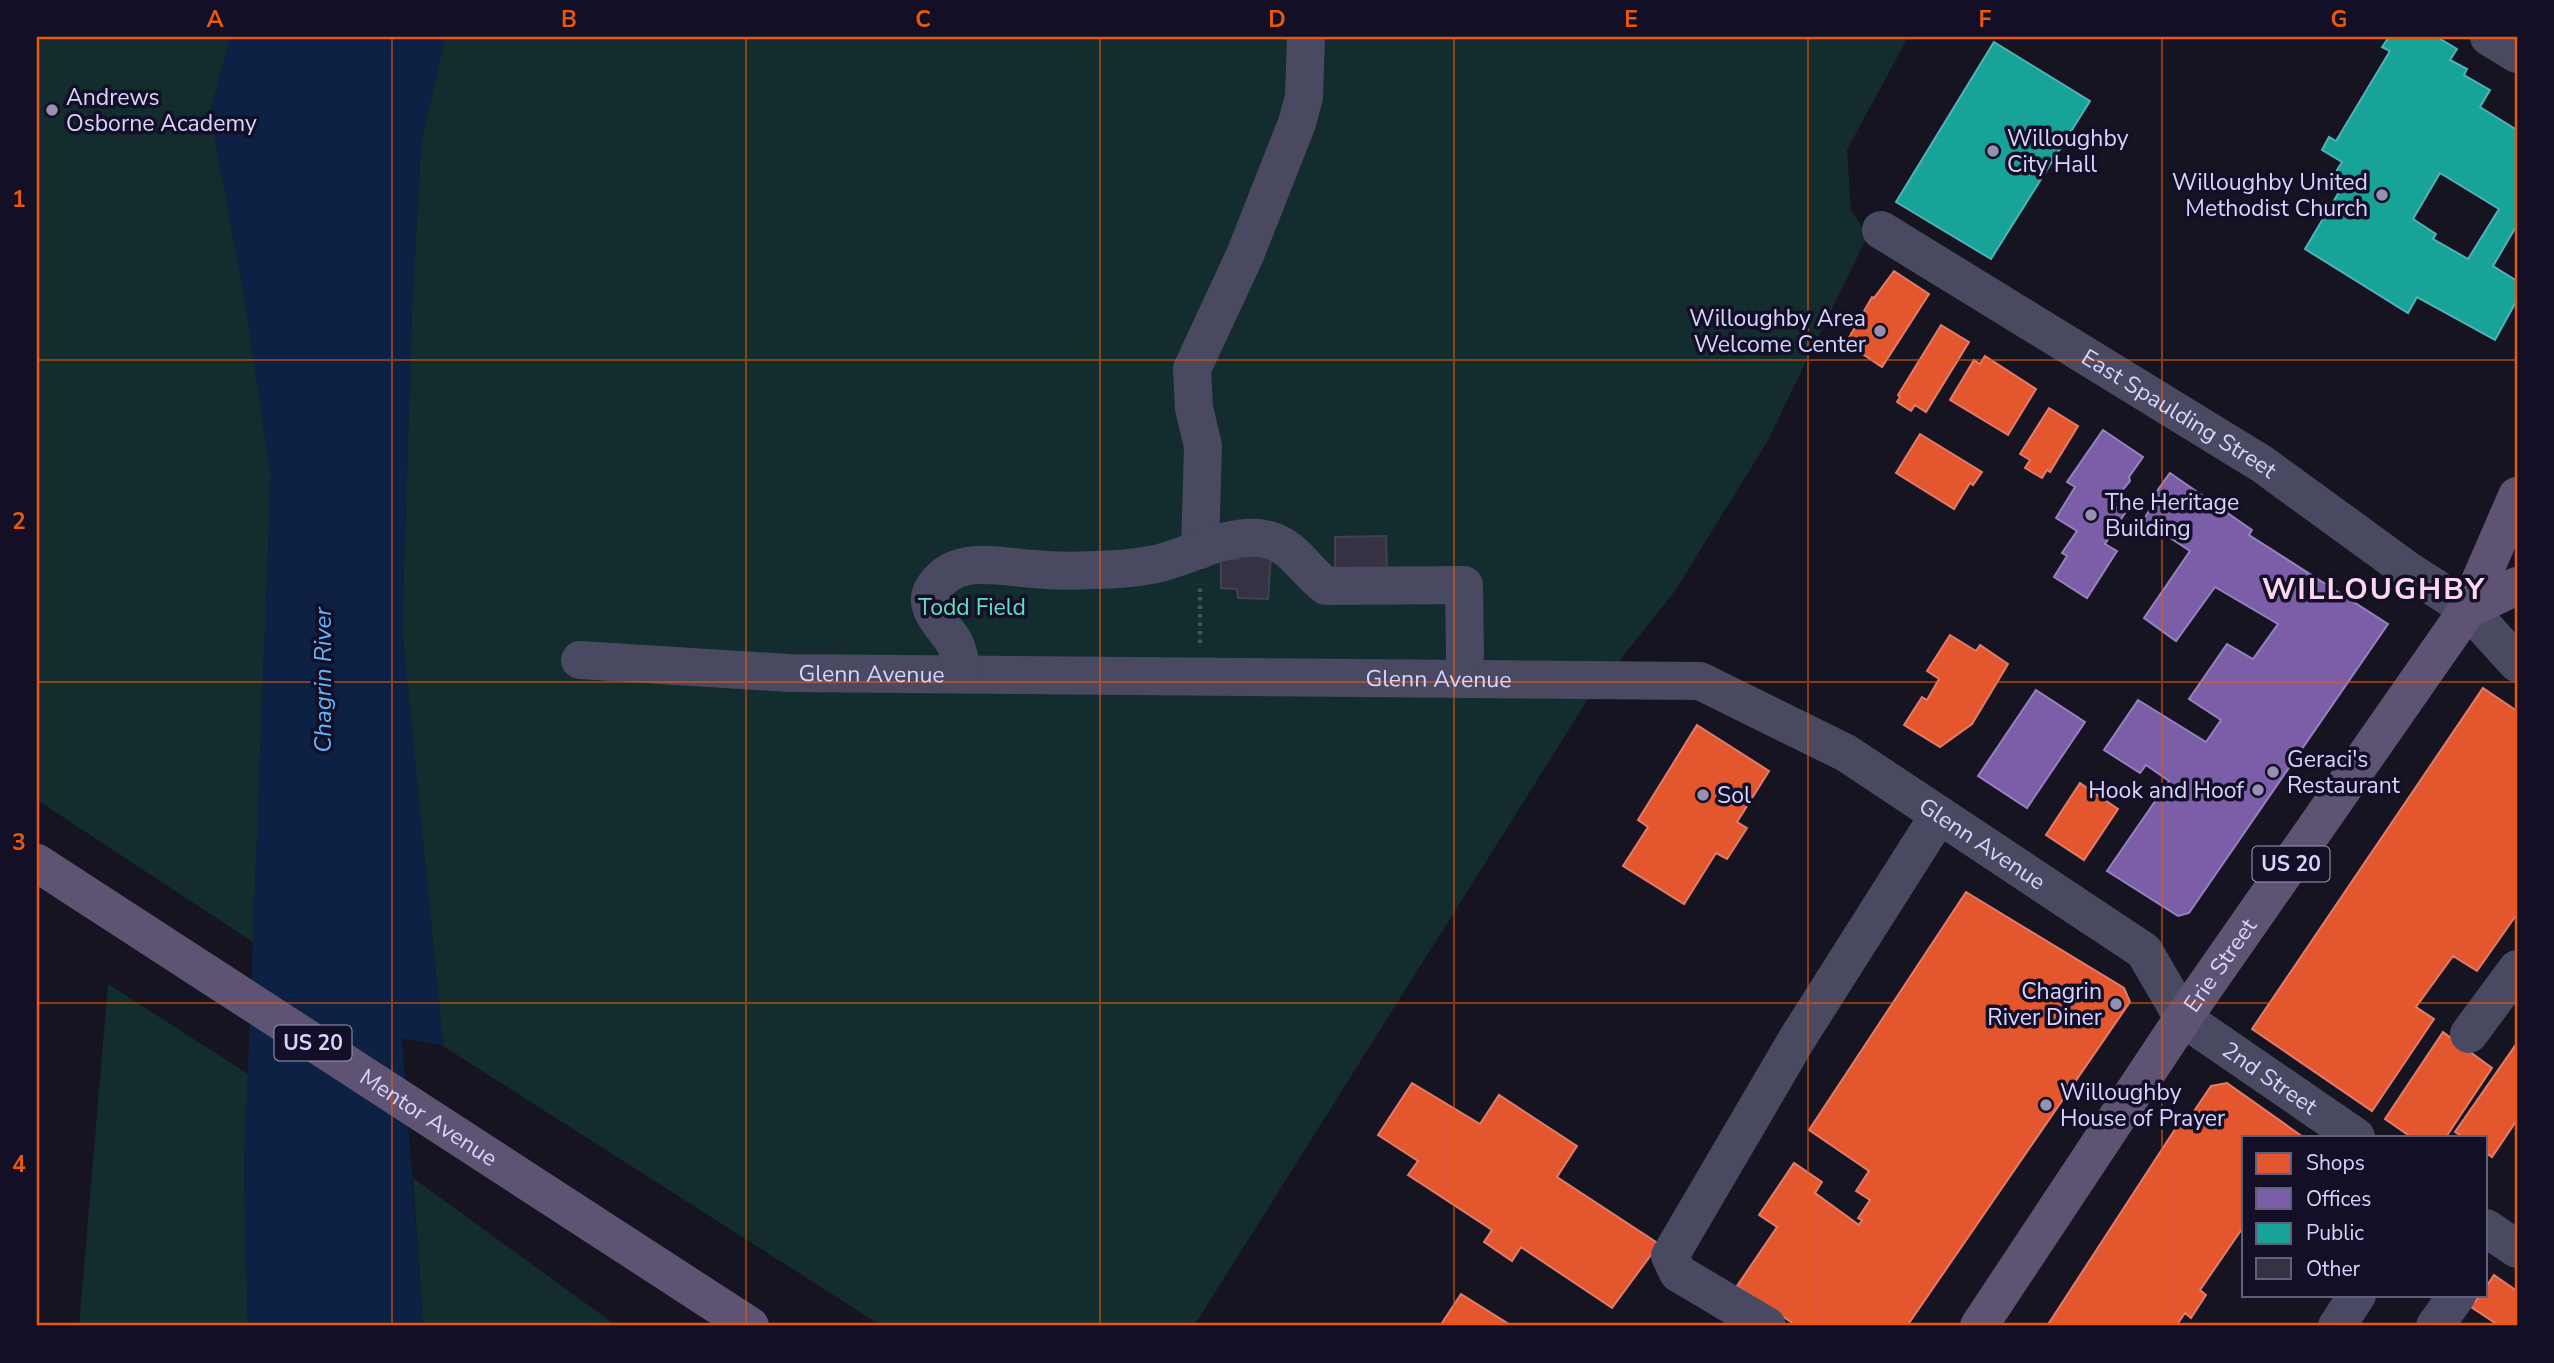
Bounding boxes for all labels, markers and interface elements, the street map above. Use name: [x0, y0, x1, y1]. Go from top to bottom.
text: A: [206, 4, 224, 35]
text: B: [561, 4, 577, 35]
text: C: [915, 4, 931, 35]
text: D: [1268, 4, 1286, 35]
text: E: [1624, 4, 1638, 35]
text: F: [1979, 4, 1992, 35]
text: G: [2331, 4, 2347, 35]
place label: Andrews Osborne Academy: [66, 82, 257, 139]
marker: Andrews Osborne Academy: [44, 102, 60, 118]
place label: Willoughby City Hall: [2007, 123, 2129, 180]
marker: Willoughby City Hall: [1985, 143, 2001, 159]
place label: Willoughby United Methodist Church: [2172, 167, 2368, 224]
text: 1: [12, 184, 26, 215]
marker: Willoughby United Methodist Church: [2374, 187, 2390, 203]
place label: Willoughby Area Welcome Center: [1689, 303, 1867, 360]
marker: Willoughby Area Welcome Center: [1872, 323, 1888, 339]
street label: East Spaulding Street: [2076, 341, 2284, 486]
place label: The Heritage Building: [2105, 487, 2239, 544]
text: 2: [12, 506, 26, 537]
marker: The Heritage Building: [2083, 507, 2099, 523]
district label: WILLOUGHBY: [2262, 569, 2486, 610]
park label: Todd Field: [918, 592, 1026, 623]
water label: Chagrin River: [307, 606, 339, 753]
street label: Glenn Avenue: [798, 658, 945, 690]
street label: Glenn Avenue: [1365, 663, 1512, 695]
place label: Geraci's Restaurant: [2287, 744, 2401, 801]
marker: Geraci's Restaurant: [2265, 764, 2281, 780]
place label: Hook and Hoof: [2088, 775, 2244, 806]
place label: Sol: [1717, 780, 1751, 811]
marker: Hook and Hoof: [2250, 782, 2266, 798]
marker: Sol: [1695, 787, 1711, 803]
street label: Glenn Avenue: [1913, 790, 2052, 897]
text: 3: [12, 827, 26, 858]
road number: US 20: [2252, 846, 2330, 882]
street label: Erie Street: [2176, 911, 2264, 1018]
place label: Chagrin River Diner: [1987, 976, 2103, 1033]
marker: Chagrin River Diner: [2108, 996, 2124, 1012]
road number: US 20: [274, 1026, 352, 1060]
street label: 2nd Street: [2216, 1034, 2324, 1122]
street label: Mentor Avenue: [354, 1061, 503, 1173]
place label: Willoughby House of Prayer: [2060, 1077, 2226, 1134]
marker: Willoughby House of Prayer: [2038, 1097, 2054, 1113]
legend: [2242, 1136, 2488, 1296]
text: 4: [12, 1149, 26, 1180]
text: Shops: [2306, 1149, 2365, 1177]
text: Offices: [2306, 1185, 2371, 1213]
text: Public: [2306, 1219, 2364, 1247]
text: Other: [2306, 1255, 2361, 1283]

